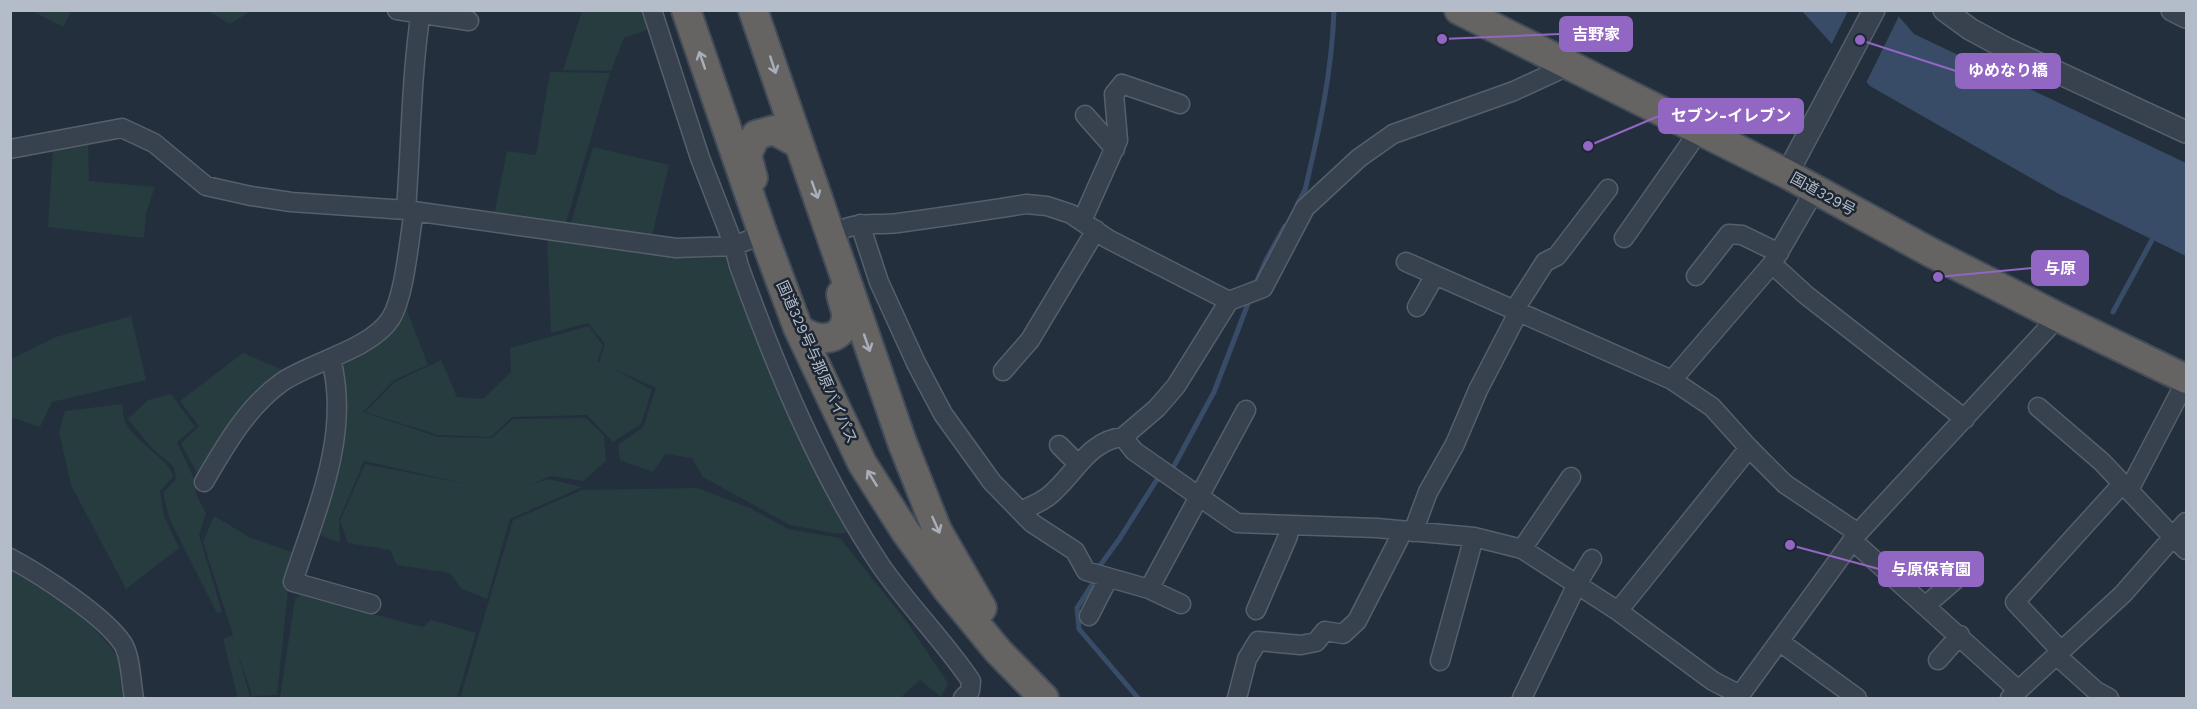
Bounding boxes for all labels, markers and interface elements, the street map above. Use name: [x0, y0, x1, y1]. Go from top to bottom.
callout: 吉野家: [1560, 17, 1632, 51]
text: 吉野家: [1572, 25, 1620, 44]
one-way arrow: [696, 51, 707, 70]
callout: ゆめなり橋: [1956, 54, 2060, 88]
one-way arrow: [769, 55, 780, 74]
text: ゆめなり橋: [1968, 61, 2048, 80]
callout: セブン-イレブン: [1659, 99, 1803, 133]
text: セブン-イレブン: [1671, 106, 1791, 125]
street label: 国道329号: [1787, 169, 1859, 219]
one-way arrow: [811, 180, 822, 199]
callout: 与原: [2032, 251, 2088, 285]
text: 与原: [2044, 259, 2076, 278]
street label: 国道329号与那原バイパス: [773, 278, 861, 446]
one-way arrow: [862, 333, 873, 352]
one-way arrow: [865, 470, 877, 487]
one-way arrow: [931, 516, 942, 534]
callout: 与原保育園: [1879, 552, 1983, 586]
text: 与原保育園: [1891, 560, 1971, 579]

